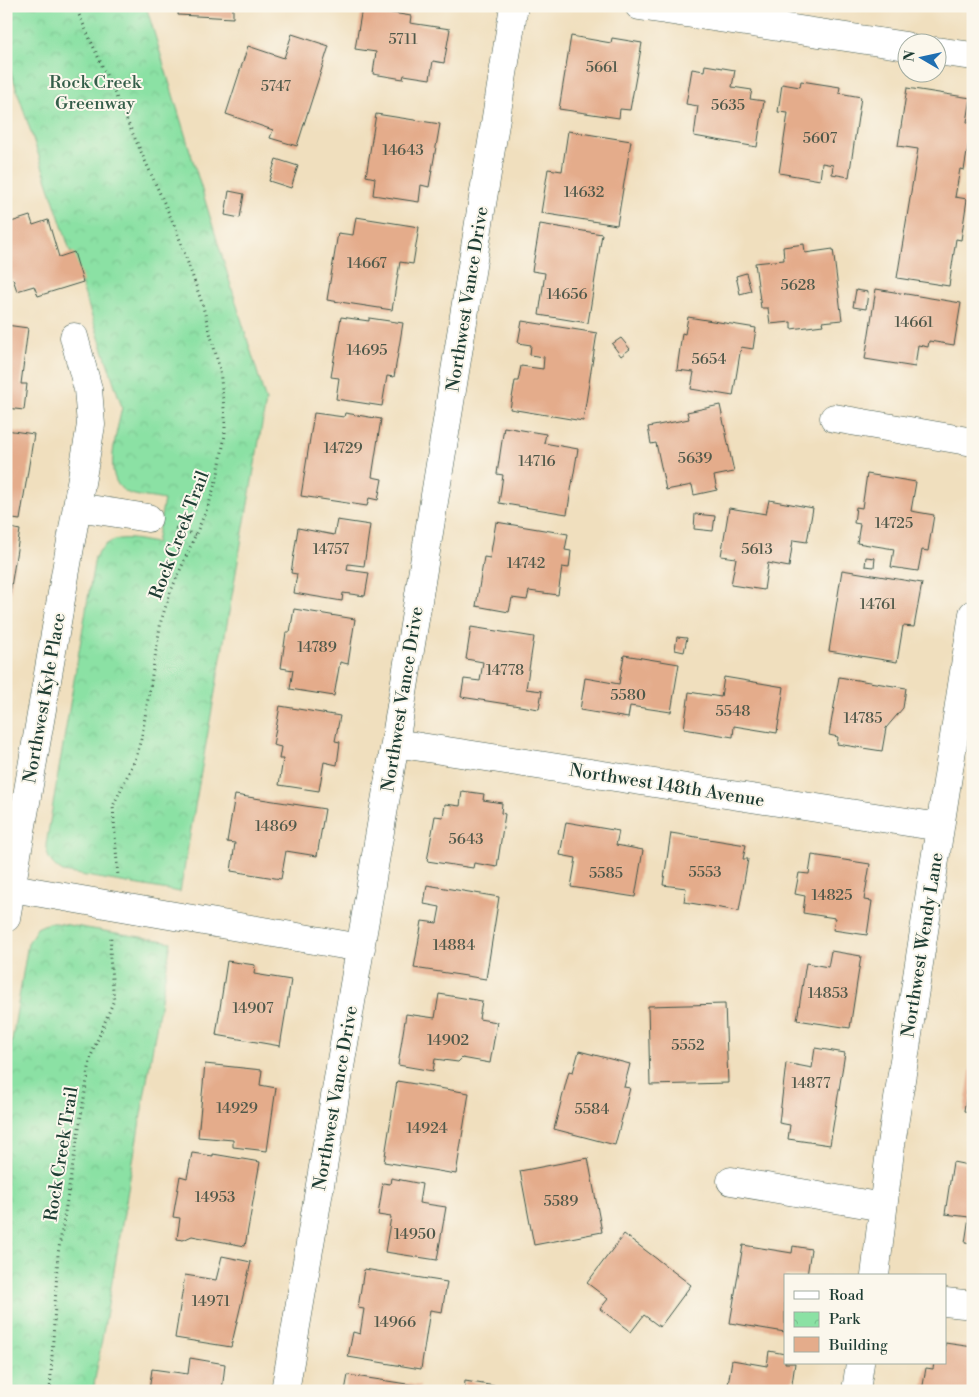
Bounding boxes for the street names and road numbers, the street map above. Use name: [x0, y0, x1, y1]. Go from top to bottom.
street label: Northwest Vance Drive: [441, 205, 493, 393]
street label: Rock Creek Trail: [144, 467, 215, 603]
street label: Northwest Vance Drive: [376, 605, 428, 793]
street label: Northwest Kyle Place: [18, 611, 71, 785]
street label: Northwest 148th Avenue: [568, 759, 766, 812]
street label: Northwest Wendy Lane: [897, 851, 948, 1039]
street label: Northwest Vance Drive: [308, 1004, 363, 1192]
street label: Rock Creek Trail: [40, 1085, 84, 1223]

